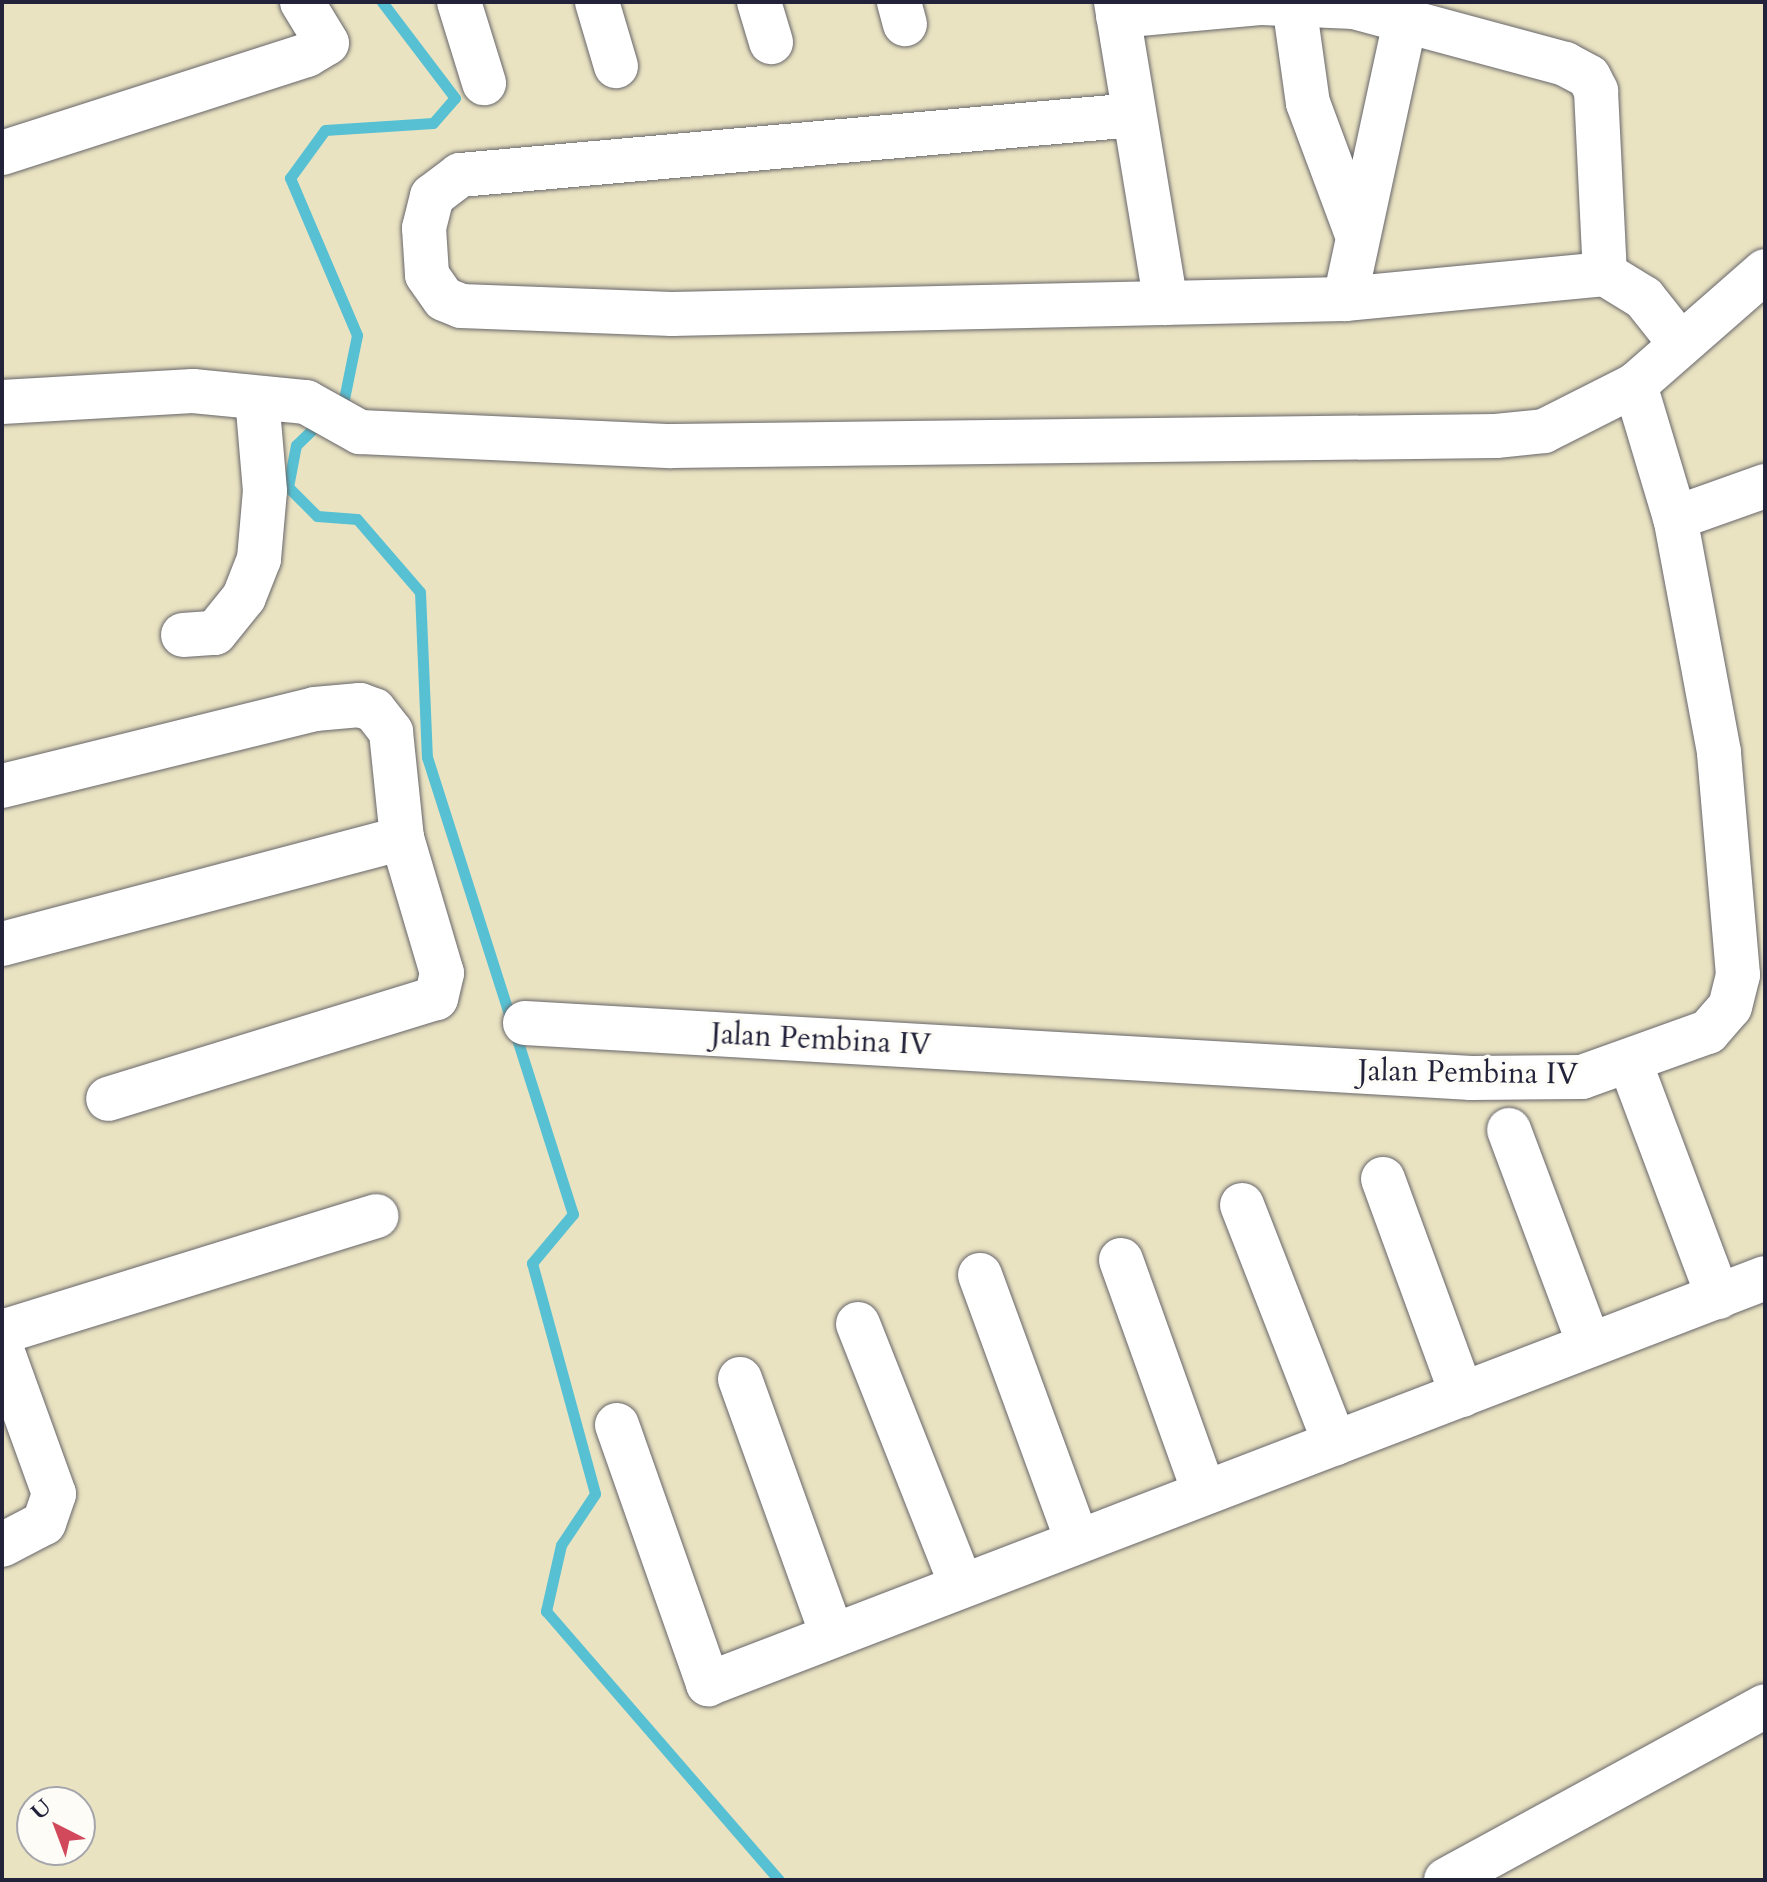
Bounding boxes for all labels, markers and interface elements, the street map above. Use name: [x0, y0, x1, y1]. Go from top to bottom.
street label: Jalan Pembina IV: [710, 1016, 932, 1064]
street label: Jalan Pembina IV: [1357, 1053, 1579, 1093]
north arrow: [16, 1786, 96, 1866]
text: U: [25, 1792, 58, 1827]

